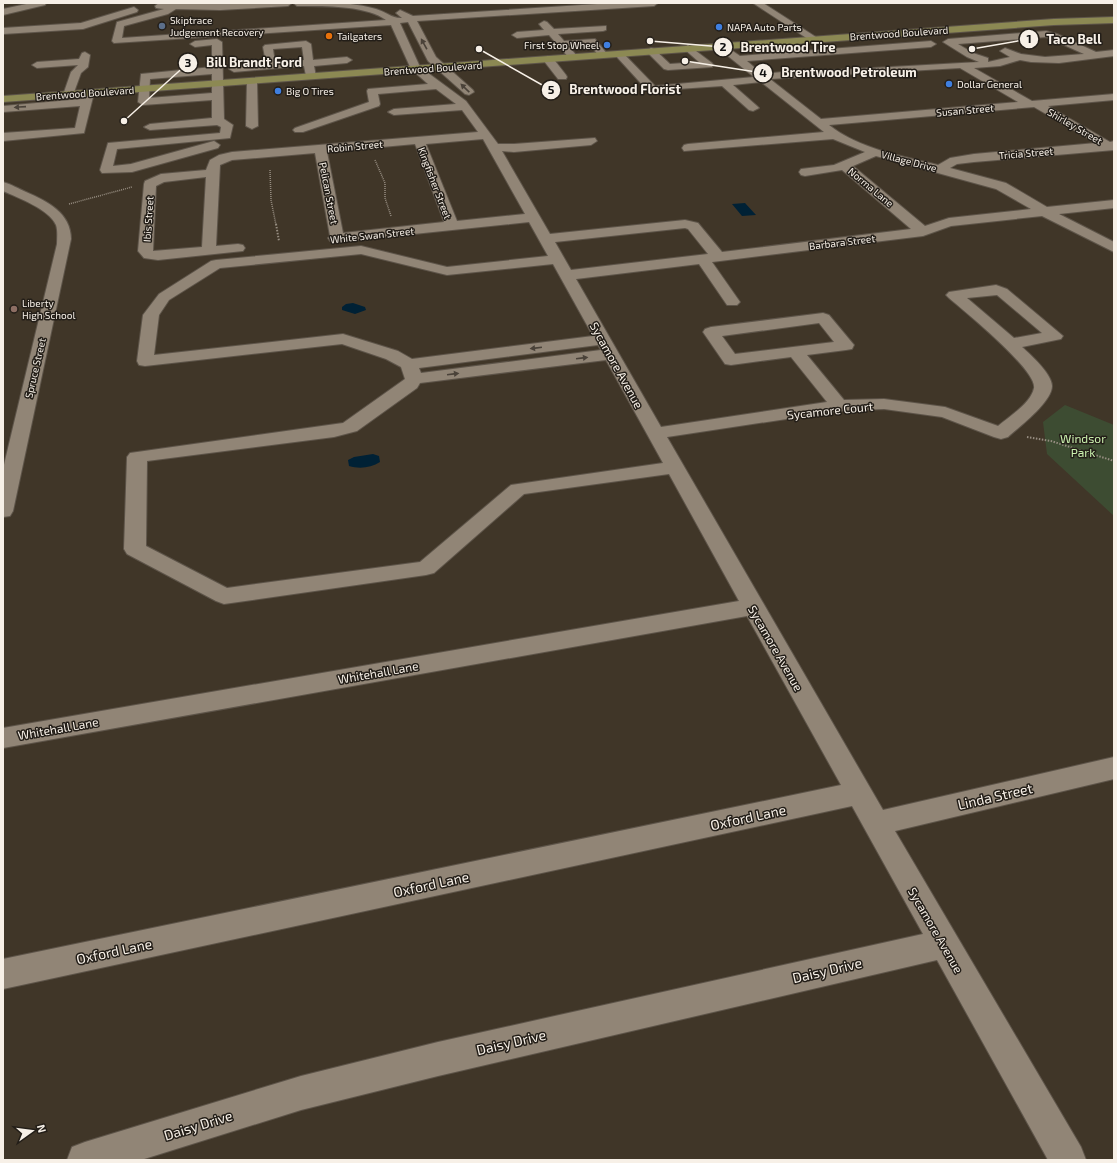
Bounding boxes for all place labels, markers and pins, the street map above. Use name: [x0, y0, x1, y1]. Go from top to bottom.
place label: Skiptrace Judgement Recovery: [170, 14, 264, 38]
marker: Skiptrace Judgement Recovery: [157, 21, 167, 31]
place label: NAPA Auto Parts: [727, 21, 802, 33]
marker: NAPA Auto Parts: [714, 22, 724, 32]
callout: Taco Bell: [1019, 27, 1110, 52]
place label: Tailgaters: [337, 30, 382, 42]
marker: Tailgaters: [324, 31, 334, 41]
callout: Brentwood Tire: [713, 35, 844, 60]
place label: First Stop Wheel: [524, 39, 599, 51]
marker: First Stop Wheel: [602, 40, 612, 50]
callout: Bill Brandt Ford: [178, 50, 310, 75]
callout: Brentwood Petroleum: [753, 60, 925, 85]
callout: Brentwood Florist: [541, 77, 688, 102]
place label: Dollar General: [957, 78, 1022, 90]
marker: Dollar General: [944, 79, 954, 89]
place label: Big O Tires: [286, 85, 334, 97]
marker: Big O Tires: [273, 86, 283, 96]
place label: Liberty High School: [22, 297, 75, 321]
marker: Liberty High School: [9, 304, 19, 314]

